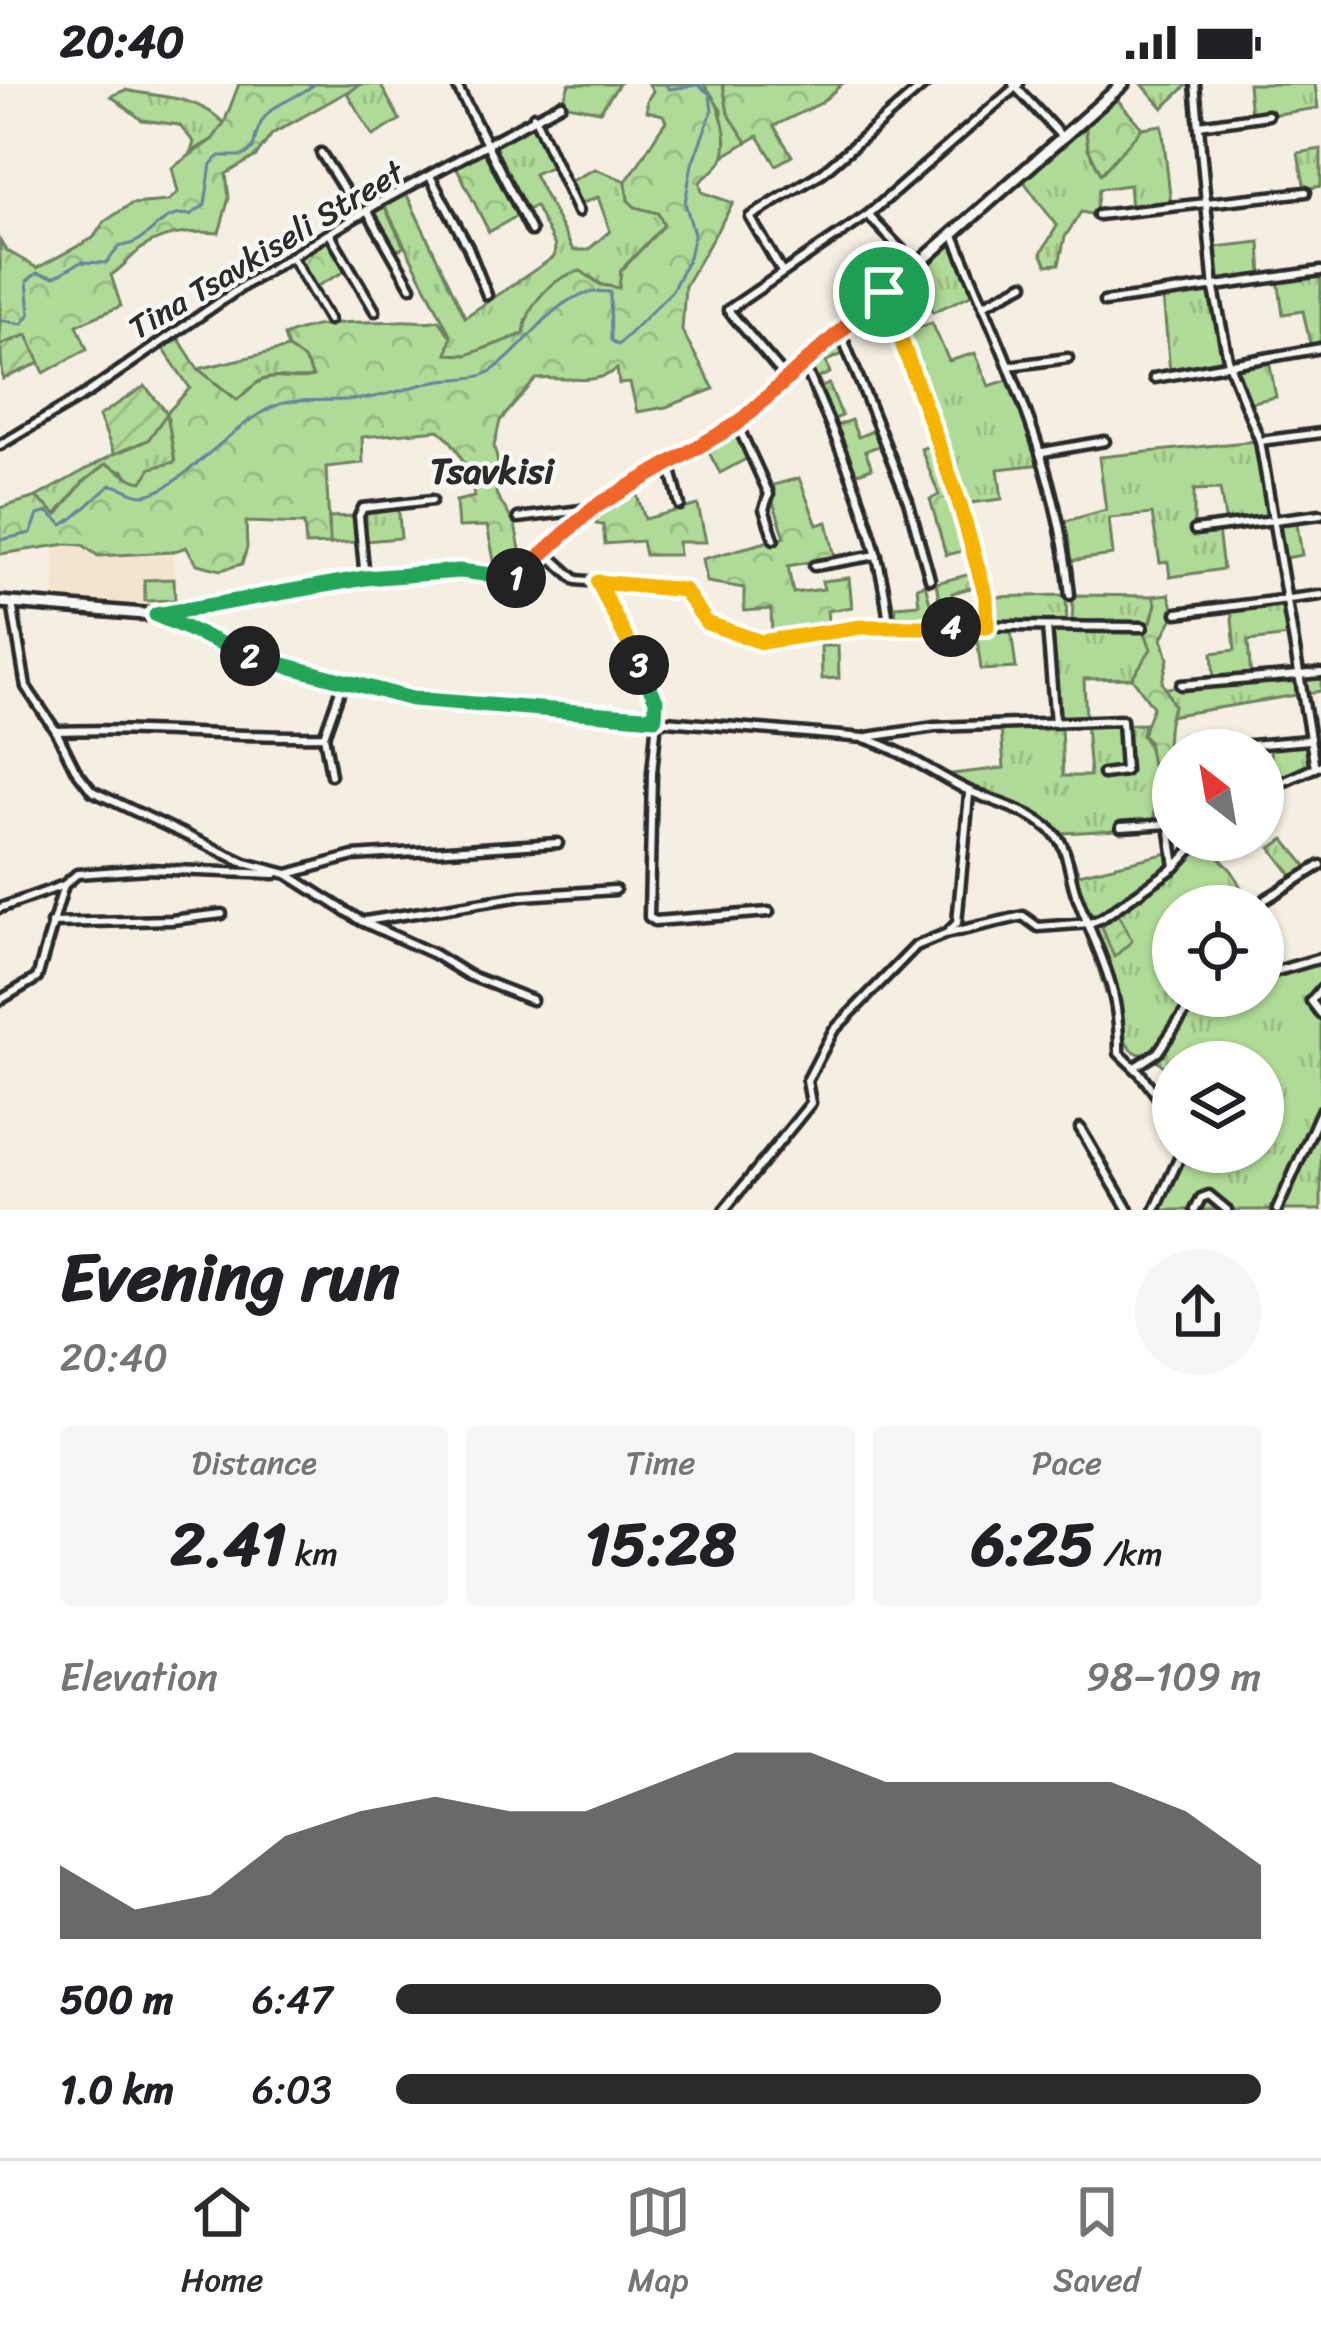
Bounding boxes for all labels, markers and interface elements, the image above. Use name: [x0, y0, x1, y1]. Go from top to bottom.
text: 20:40: [60, 2, 185, 82]
street label: Tina Tsavkiseli Street: [117, 143, 417, 356]
pin: [833, 241, 935, 343]
icon: arrive: [851, 259, 917, 325]
district label: Tsavkisi: [430, 439, 556, 503]
pin: 1: [486, 548, 546, 608]
text: 1: [509, 549, 523, 607]
pin: 4: [921, 597, 981, 657]
text: 4: [941, 598, 961, 656]
pin: 2: [220, 626, 280, 686]
text: 2: [240, 627, 260, 685]
pin: 3: [609, 635, 669, 695]
text: 3: [630, 636, 648, 694]
north arrow: [1152, 729, 1284, 861]
map controls: [1152, 729, 1284, 1173]
button: locate: [1152, 885, 1284, 1017]
button: layers: [1152, 1041, 1284, 1173]
text: Evening run: [60, 1219, 400, 1336]
button: share: [1135, 1249, 1261, 1375]
text: 20:40: [60, 1323, 168, 1392]
text: Distance: [192, 1434, 317, 1492]
text: Time: [626, 1434, 695, 1492]
text: Pace: [1032, 1434, 1102, 1492]
text: 2.41: [170, 1492, 286, 1598]
text: 15:28: [585, 1492, 736, 1598]
text: 6:25: [971, 1492, 1095, 1598]
text: km: [286, 1525, 338, 1583]
text: /km: [1095, 1525, 1162, 1583]
text: Elevation: [60, 1642, 218, 1711]
text: 98–109 m: [1086, 1642, 1261, 1711]
text: 500 m: [60, 1965, 173, 2034]
text: 6:47: [252, 1965, 333, 2034]
text: 1.0 km: [60, 2055, 174, 2124]
text: 6:03: [252, 2055, 332, 2124]
tab: Home: [181, 2179, 263, 2309]
tab: Map: [625, 2179, 691, 2309]
tab: Saved: [1053, 2179, 1140, 2309]

